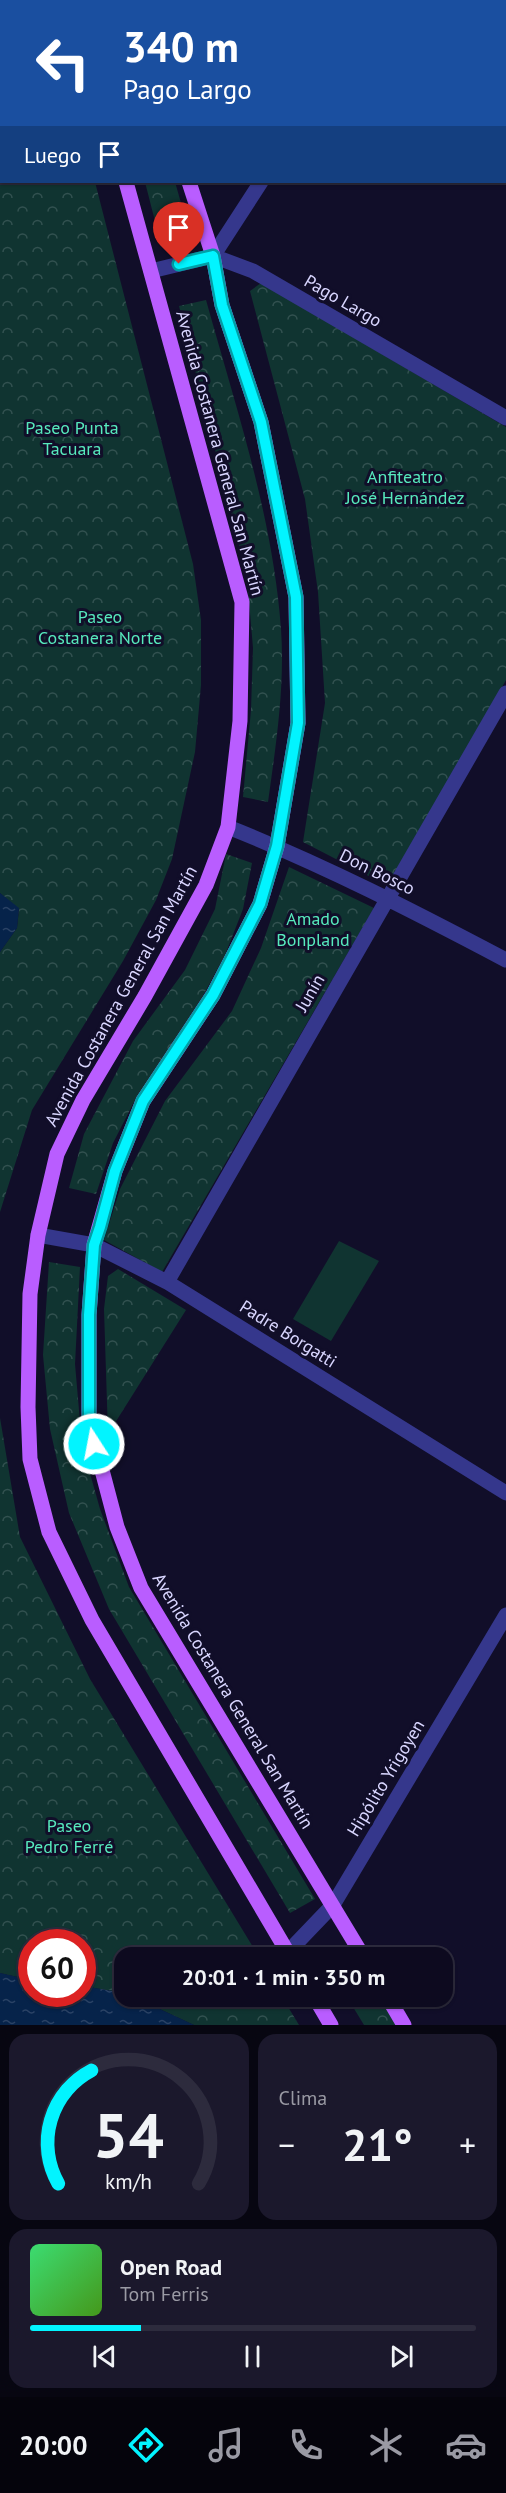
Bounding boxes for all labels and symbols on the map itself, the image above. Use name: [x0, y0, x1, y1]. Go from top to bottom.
pin: [153, 202, 204, 264]
street label: Pago Largo: [300, 269, 386, 332]
street label: Avenida Costanera General San Martín: [171, 308, 270, 598]
park label: Paseo Punta Tacuara: [25, 416, 119, 460]
park label: Anfiteatro José Hernández: [344, 465, 465, 509]
park label: Paseo Costanera Norte: [38, 605, 162, 649]
street label: Don Bosco: [336, 843, 419, 900]
street label: Avenida Costanera General San Martín: [39, 861, 202, 1130]
park label: Amado Bonpland: [276, 907, 350, 951]
street label: Junín: [289, 970, 329, 1016]
street label: Padre Borgatti: [236, 1295, 341, 1372]
position arrow: [62, 1412, 126, 1476]
street label: Avenida Costanera General San Martín: [148, 1569, 319, 1833]
street label: Hipólito Yrigoyen: [342, 1715, 429, 1840]
park label: Paseo Pedro Ferré: [25, 1814, 113, 1858]
speed limit sign: 60: [18, 1929, 96, 2007]

